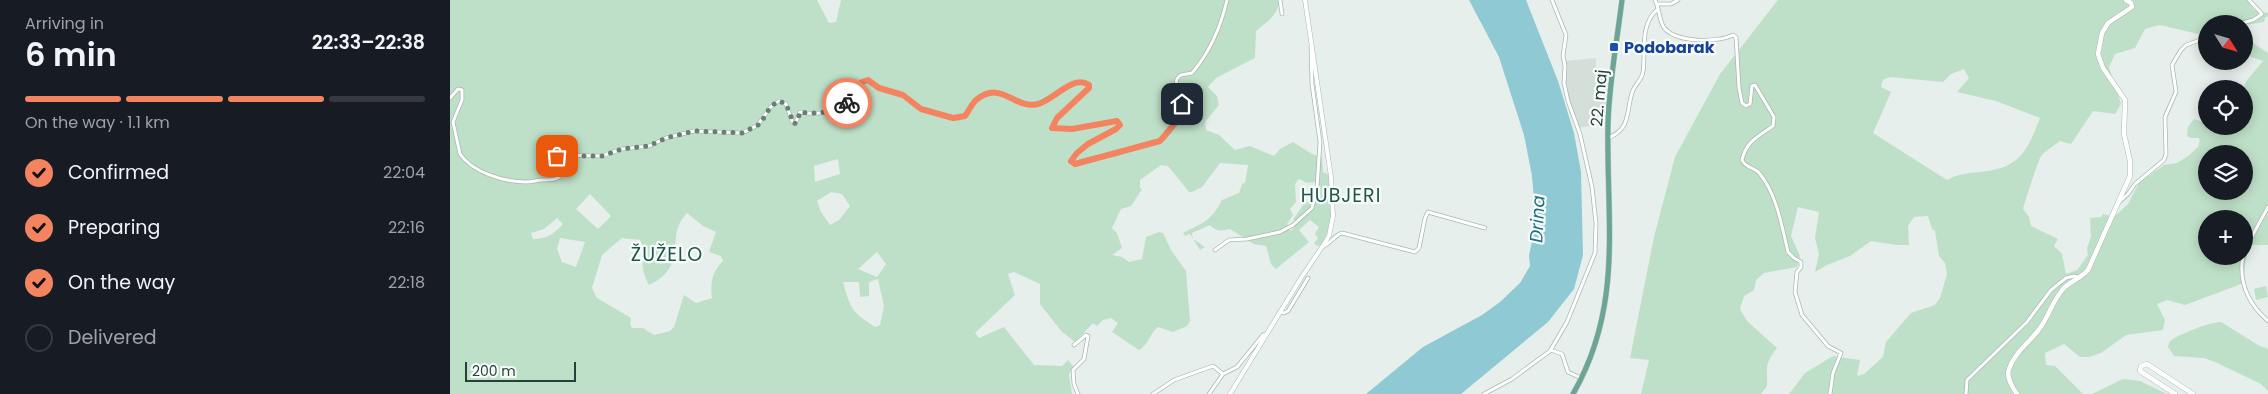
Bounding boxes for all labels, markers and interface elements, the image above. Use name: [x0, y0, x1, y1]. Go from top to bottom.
text: Arriving in: [25, 12, 104, 35]
north arrow: [2198, 15, 2252, 70]
map controls: [2198, 15, 2253, 265]
text: 22:33–22:38: [312, 29, 425, 56]
text: 6 min: [25, 32, 117, 77]
place label: Podobarak: [1624, 36, 1715, 59]
marker: Podobarak: [1608, 41, 1620, 53]
street label: 22. maj: [1585, 68, 1613, 128]
courier: [822, 78, 872, 128]
button: locate: [2198, 80, 2253, 135]
pin: [1161, 83, 1203, 125]
icon: bike: [833, 89, 861, 117]
icon: home: [1168, 90, 1196, 118]
text: On the way · 1.1 km: [25, 111, 170, 134]
pin: [536, 135, 578, 177]
icon: bag: [543, 142, 571, 170]
button: layers: [2198, 145, 2253, 200]
icon: check: [25, 159, 53, 187]
text: Confirmed: [68, 159, 169, 186]
text: 22:04: [383, 161, 425, 184]
district label: HUBJERI: [1301, 182, 1381, 209]
water label: Drina: [1523, 195, 1551, 243]
button: +: [2198, 210, 2253, 265]
icon: check: [25, 214, 53, 242]
text: Preparing: [68, 214, 160, 241]
text: 22:16: [388, 216, 425, 239]
district label: ŽUŽELO: [631, 241, 703, 268]
icon: check: [25, 269, 53, 297]
text: On the way: [68, 269, 175, 296]
text: 22:18: [388, 271, 425, 294]
text: Delivered: [68, 324, 157, 351]
scale bar: [465, 359, 576, 382]
text: 200 m: [472, 361, 516, 381]

